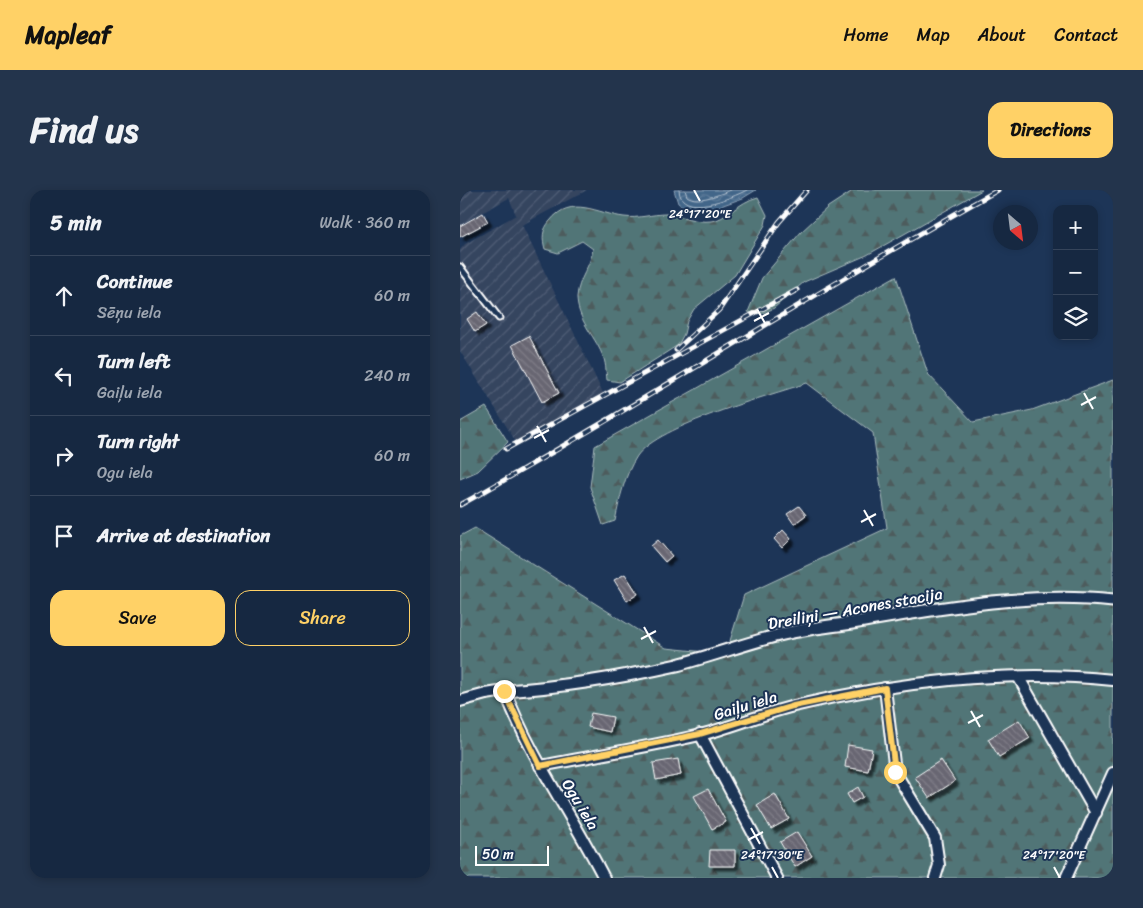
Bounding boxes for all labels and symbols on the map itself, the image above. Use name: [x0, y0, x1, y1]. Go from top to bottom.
text: 24°17'20"E: [669, 203, 732, 225]
north arrow: [993, 205, 1038, 250]
street label: Dreiliņi — Acones stacija: [766, 579, 945, 638]
route end: [493, 680, 516, 703]
street label: Gaiļu iela: [710, 682, 780, 729]
route start: [884, 761, 907, 784]
street label: Ogu iela: [554, 773, 607, 836]
scale bar: [475, 843, 549, 866]
text: 24°17'30"E: [741, 844, 804, 866]
text: 24°17'20"E: [1023, 844, 1086, 866]

